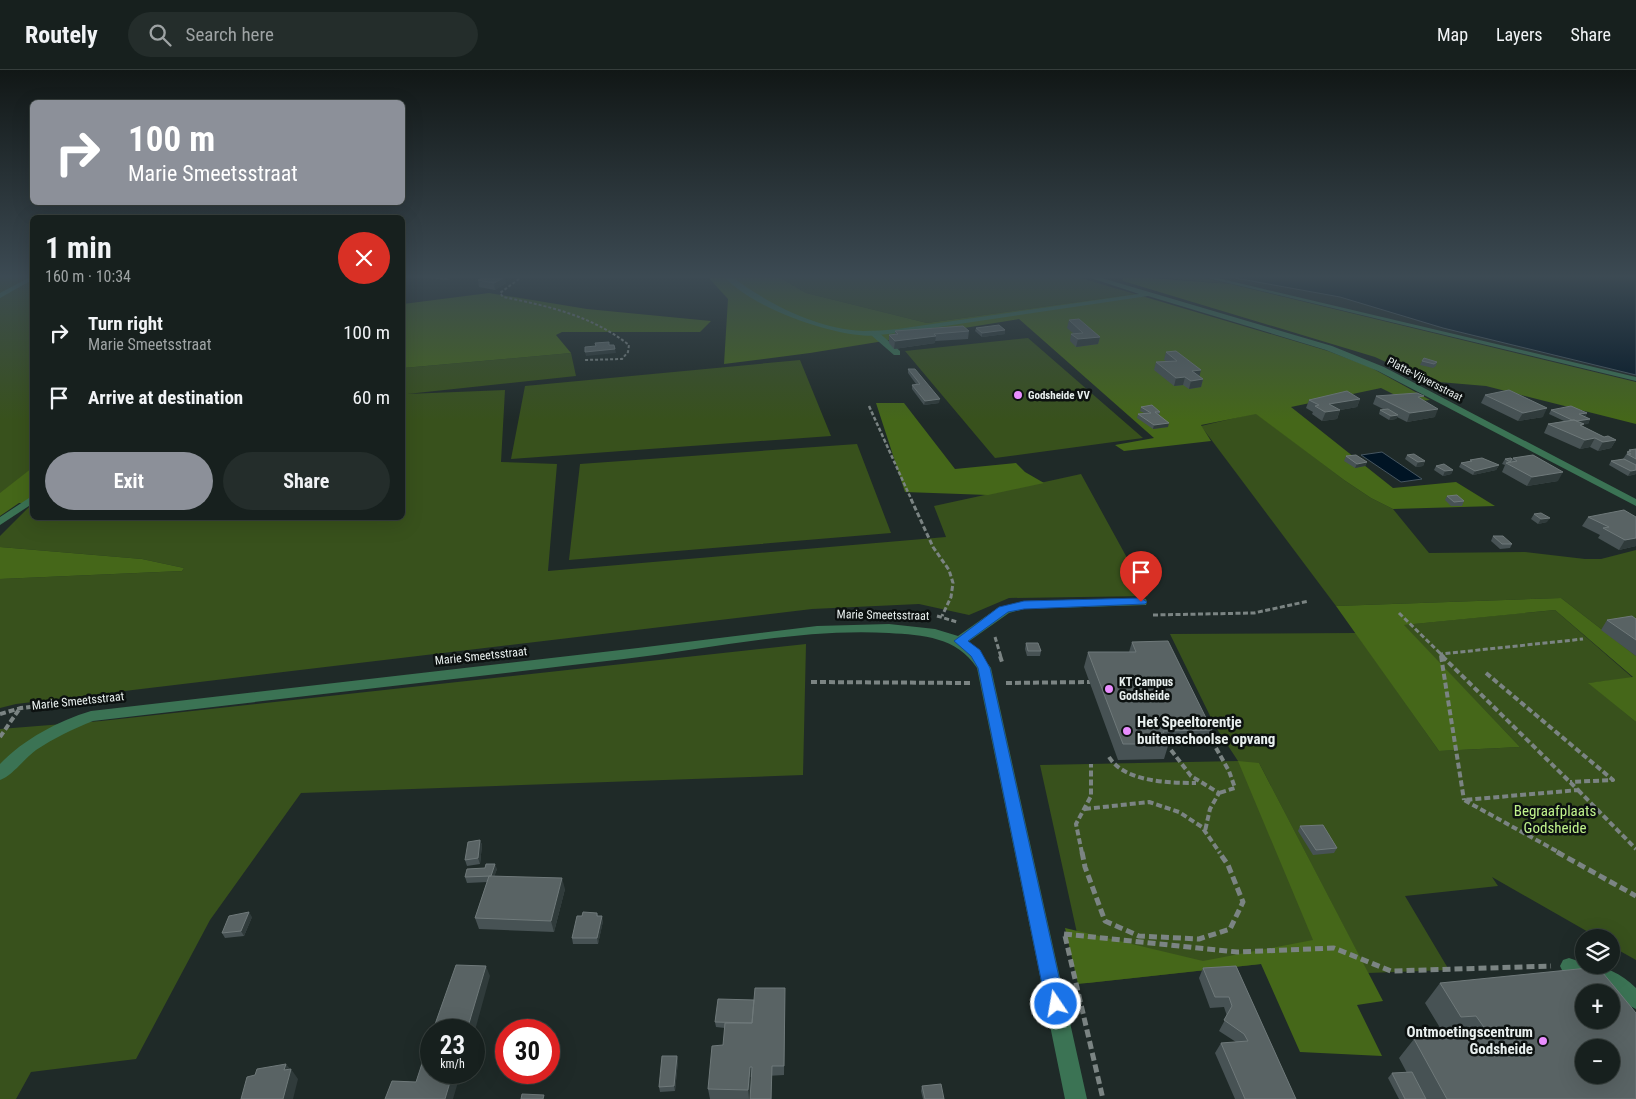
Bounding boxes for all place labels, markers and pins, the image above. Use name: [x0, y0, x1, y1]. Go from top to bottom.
marker: Godsheide VV: [1012, 389, 1024, 401]
place label: Godsheide VV: [1028, 389, 1090, 402]
pin: [1120, 551, 1162, 602]
place label: KT Campus Godsheide: [1119, 675, 1174, 703]
marker: KT Campus Godsheide: [1103, 683, 1115, 695]
place label: Het Speeltorentje buitenschoolse opvang: [1137, 713, 1275, 748]
marker: Het Speeltorentje buitenschoolse opvang: [1121, 725, 1133, 737]
place label: Ontmoetingscentrum Godsheide: [1407, 1023, 1533, 1058]
marker: Ontmoetingscentrum Godsheide: [1537, 1035, 1549, 1047]

